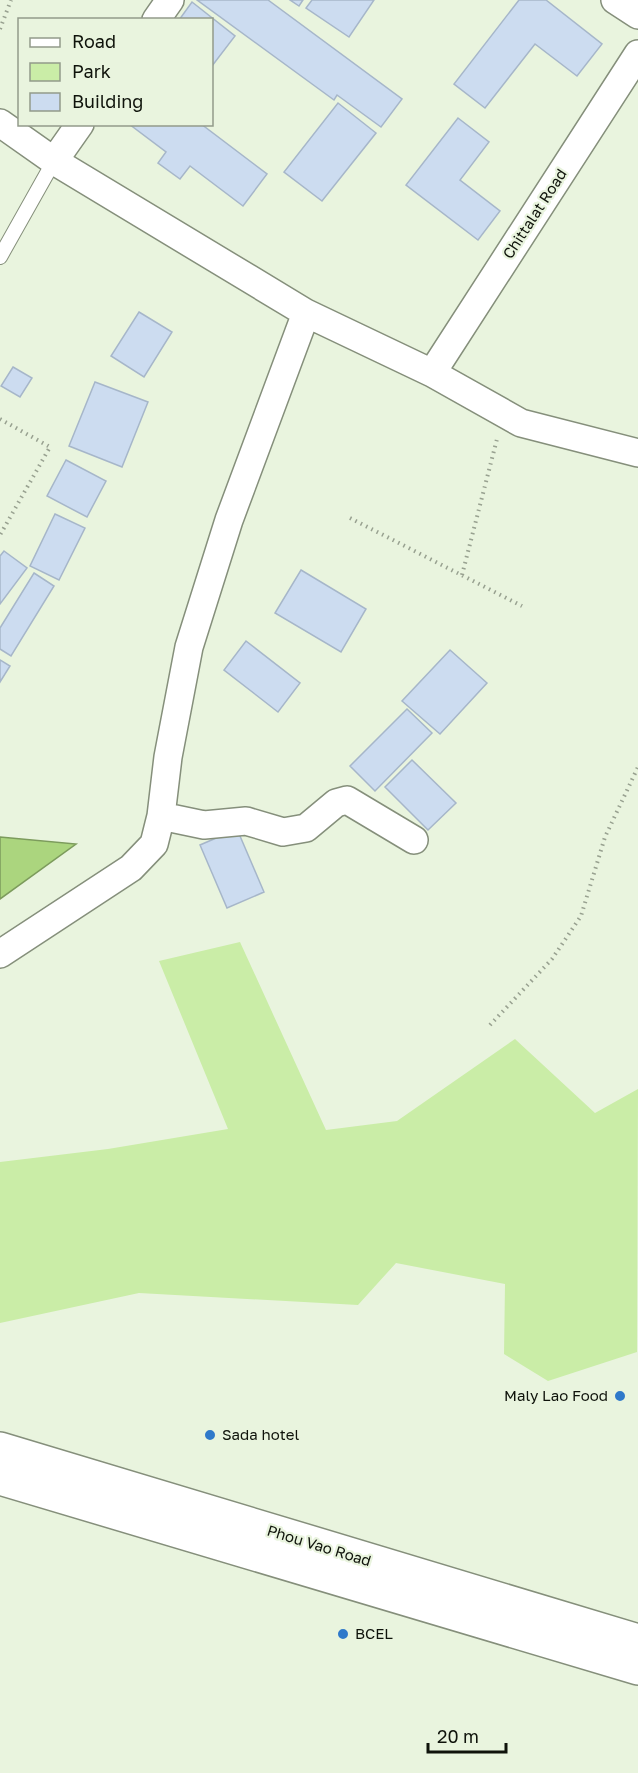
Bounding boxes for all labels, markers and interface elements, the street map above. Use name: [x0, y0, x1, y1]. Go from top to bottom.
legend: [18, 18, 213, 126]
text: Road: [72, 30, 116, 52]
text: Park: [72, 60, 111, 82]
text: Building: [72, 90, 143, 112]
street label: Chittalat Road: [498, 165, 570, 262]
place label: Maly Lao Food: [504, 1386, 608, 1404]
marker: Maly Lao Food: [613, 1389, 627, 1403]
place label: Sada hotel: [222, 1425, 299, 1443]
marker: Sada hotel: [203, 1428, 217, 1442]
street label: Phou Vao Road: [265, 1521, 374, 1569]
place label: BCEL: [355, 1624, 393, 1642]
marker: BCEL: [336, 1627, 350, 1641]
scale bar: [428, 1716, 506, 1754]
text: 20 m: [437, 1725, 479, 1747]

